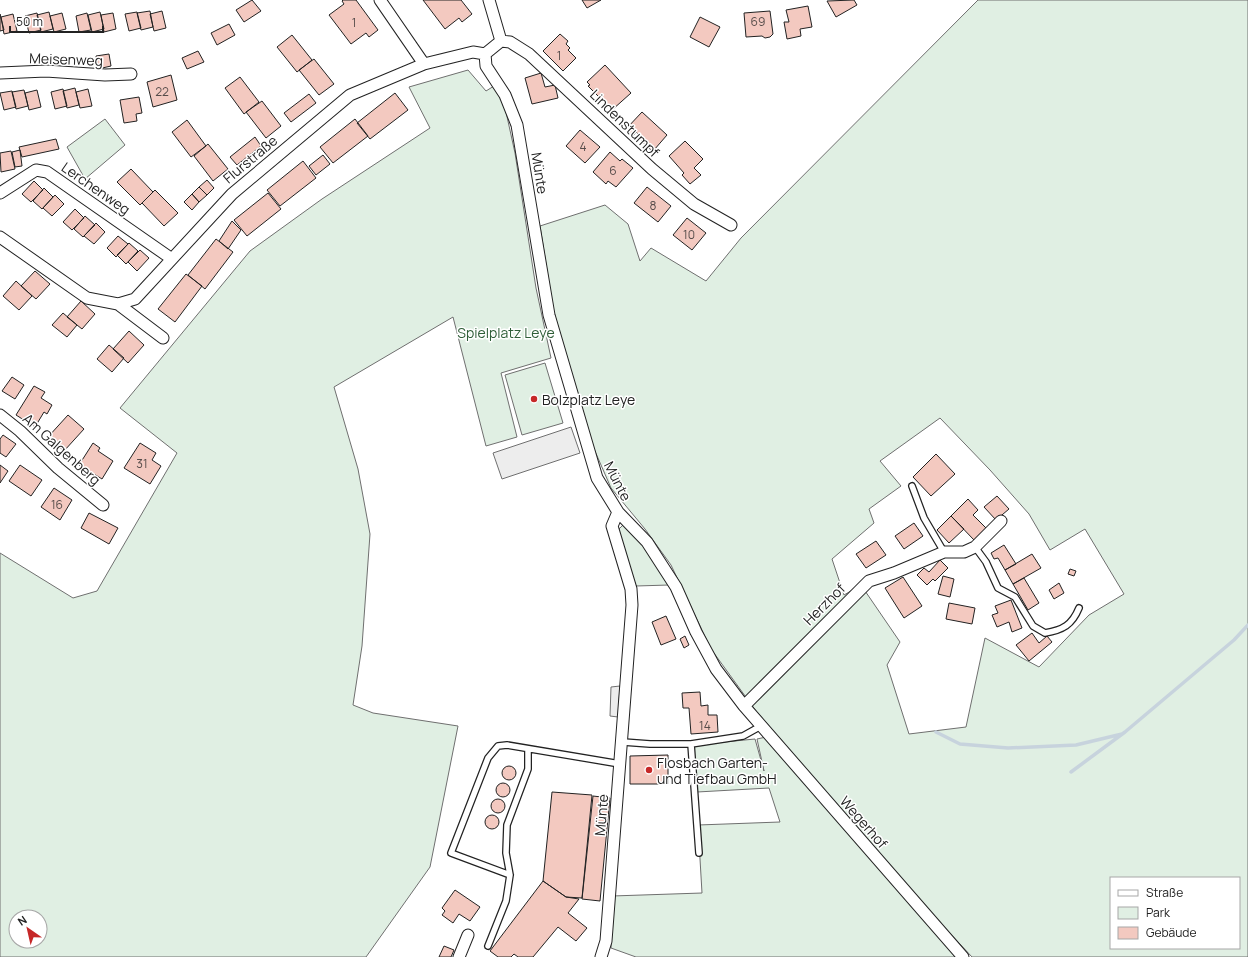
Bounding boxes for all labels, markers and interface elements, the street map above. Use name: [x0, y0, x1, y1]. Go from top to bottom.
scale bar: [10, 8, 103, 34]
text: 50 m: [16, 13, 43, 30]
house number: 69: [751, 13, 765, 30]
house number: 1: [352, 14, 356, 31]
house number: 1: [557, 47, 561, 64]
street label: Meisenweg: [29, 48, 103, 70]
house number: 22: [155, 83, 169, 100]
street label: Lindenstumpf: [586, 85, 664, 161]
street label: Flurstraße: [219, 131, 281, 187]
house number: 4: [579, 138, 587, 155]
street label: Münte: [527, 151, 553, 195]
street label: Lerchenweg: [58, 157, 134, 219]
house number: 6: [609, 162, 617, 179]
house number: 8: [650, 197, 657, 214]
house number: 10: [683, 226, 695, 243]
park label: Spielplatz Leye: [457, 323, 555, 342]
place label: Bolzplatz Leye: [542, 390, 635, 409]
marker: Bolzplatz Leye: [529, 394, 539, 404]
street label: Am Galgenberg: [19, 409, 105, 489]
house number: 31: [136, 455, 148, 472]
street label: Münte: [600, 458, 636, 504]
house number: 16: [51, 496, 63, 513]
street label: Herzhof: [799, 579, 849, 629]
house number: 14: [699, 717, 711, 734]
place label: Flosbach Garten- und Tiefbau GmbH: [657, 753, 777, 788]
marker: Flosbach Garten- und Tiefbau GmbH: [644, 765, 654, 775]
street label: Wegerhof: [836, 792, 892, 852]
street label: Münte: [590, 793, 612, 837]
legend: [1110, 877, 1240, 949]
text: Straße: [1146, 884, 1183, 901]
text: Park: [1146, 904, 1171, 921]
north arrow: [8, 909, 48, 949]
text: N: [15, 912, 30, 929]
text: Gebäude: [1146, 924, 1197, 941]

